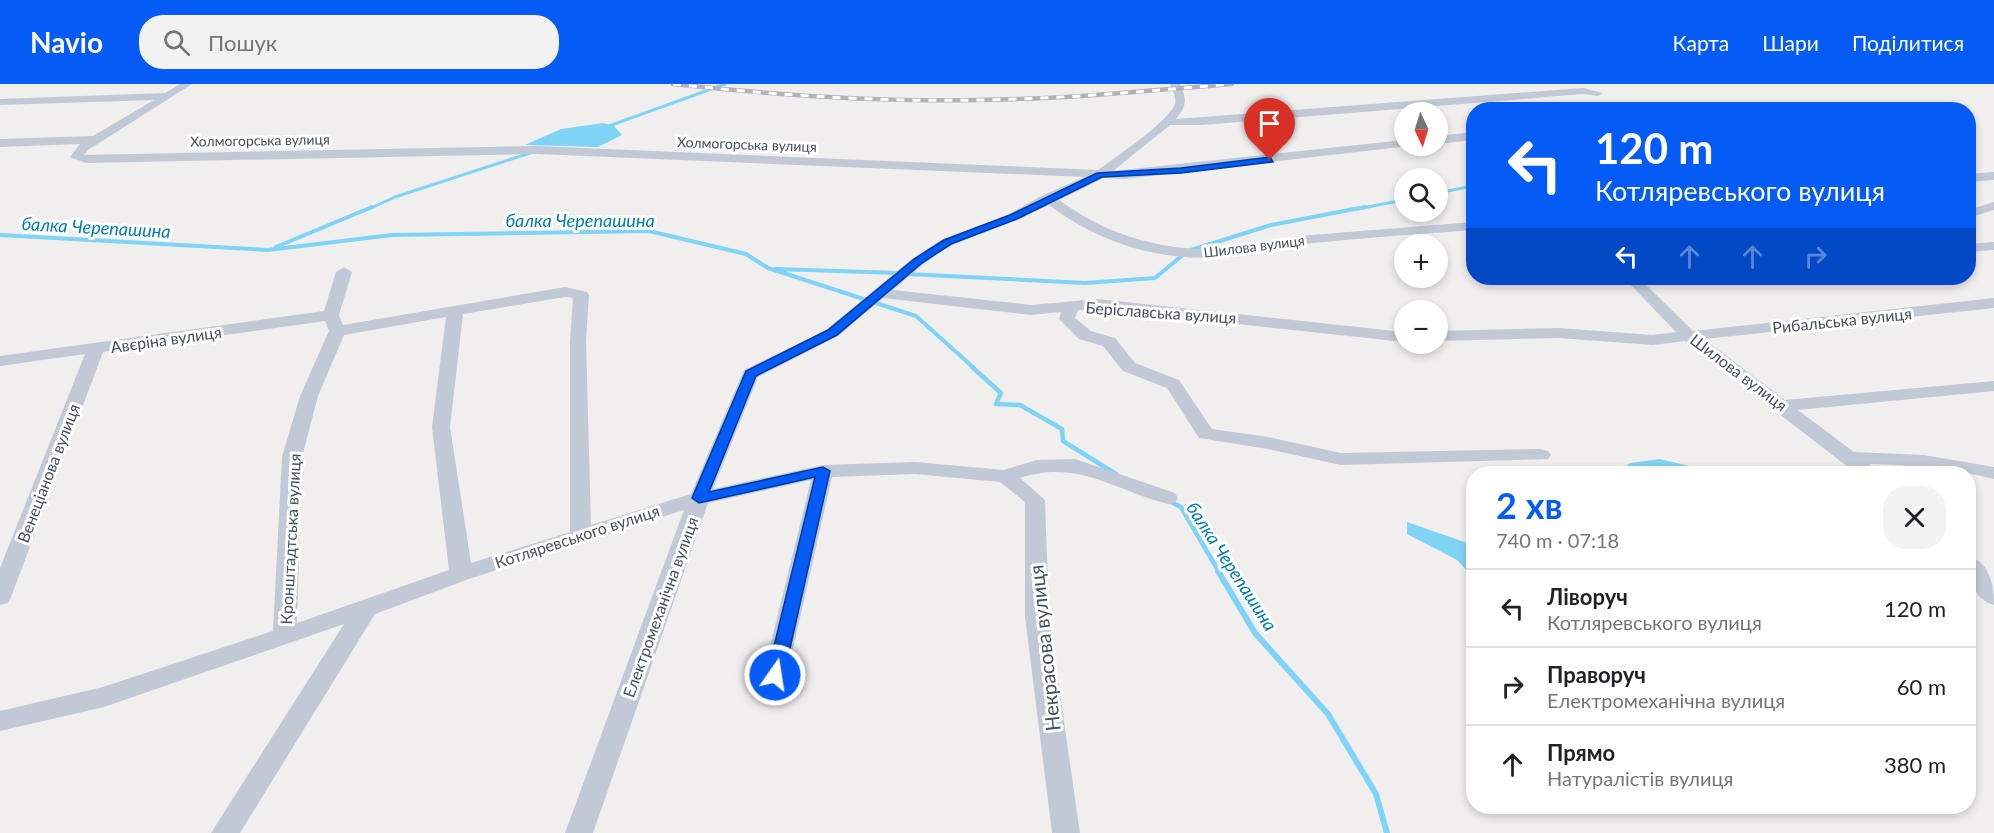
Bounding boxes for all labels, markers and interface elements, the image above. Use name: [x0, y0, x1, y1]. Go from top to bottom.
search box: [139, 15, 559, 69]
text: Navio: [30, 25, 103, 59]
icon: search: [160, 26, 193, 59]
text: Пошук: [208, 29, 277, 56]
text: Карта: [1673, 30, 1729, 55]
text: Шари: [1762, 30, 1819, 55]
text: Поділитися: [1852, 30, 1964, 55]
pin: [1244, 98, 1295, 160]
north arrow: [1394, 102, 1448, 156]
map controls: [1394, 102, 1448, 354]
icon: arrive: [1253, 107, 1286, 140]
text: 120 m: [1595, 123, 1713, 173]
icon: left: [1496, 126, 1574, 204]
street label: Холмогорська вулиця: [190, 130, 330, 150]
street label: Холмогорська вулиця: [677, 133, 817, 155]
button: search: [1394, 168, 1448, 222]
text: Котляревського вулиця: [1595, 174, 1885, 207]
water label: балка Черепашина: [505, 209, 655, 231]
water label: балка Черепашина: [21, 212, 171, 242]
street label: Шилова вулиця: [1203, 231, 1305, 261]
button: +: [1394, 234, 1448, 288]
icon: left: [1610, 240, 1643, 273]
icon: ahead: [1673, 240, 1706, 273]
icon: ahead: [1736, 240, 1769, 273]
icon: right: [1799, 240, 1832, 273]
street label: Беріславська вулиця: [1085, 297, 1237, 327]
button: −: [1394, 300, 1448, 354]
street label: Рибальська вулиця: [1771, 303, 1913, 337]
street label: Авєріна вулиця: [109, 322, 223, 356]
street label: Шилова вулиця: [1687, 329, 1791, 415]
street label: Венеціанова вулиця: [13, 401, 83, 545]
street label: Кронштадтська вулиця: [276, 453, 304, 625]
text: 2 хв: [1496, 483, 1563, 527]
button: close: [1883, 486, 1946, 549]
water label: балка Черепашина: [1182, 497, 1282, 635]
street label: Котляревського вулиця: [492, 500, 662, 572]
street label: Електромеханічна вулиця: [618, 514, 702, 700]
text: 740 m · 07:18: [1496, 528, 1619, 552]
street label: Некрасова вулиця: [1023, 564, 1065, 732]
text: Ліворуч: [1547, 583, 1628, 610]
icon: left: [1496, 592, 1529, 625]
text: 120 m: [1884, 595, 1946, 622]
text: Котляревського вулиця: [1547, 610, 1762, 634]
position arrow: [743, 643, 807, 707]
text: Праворуч: [1547, 661, 1646, 688]
icon: right: [1496, 670, 1529, 703]
text: 60 m: [1897, 673, 1946, 700]
text: Електромеханічна вулиця: [1547, 688, 1785, 712]
text: Прямо: [1547, 739, 1615, 766]
icon: ahead: [1496, 748, 1529, 781]
text: 380 m: [1884, 751, 1946, 778]
text: Натуралістів вулиця: [1547, 766, 1733, 790]

